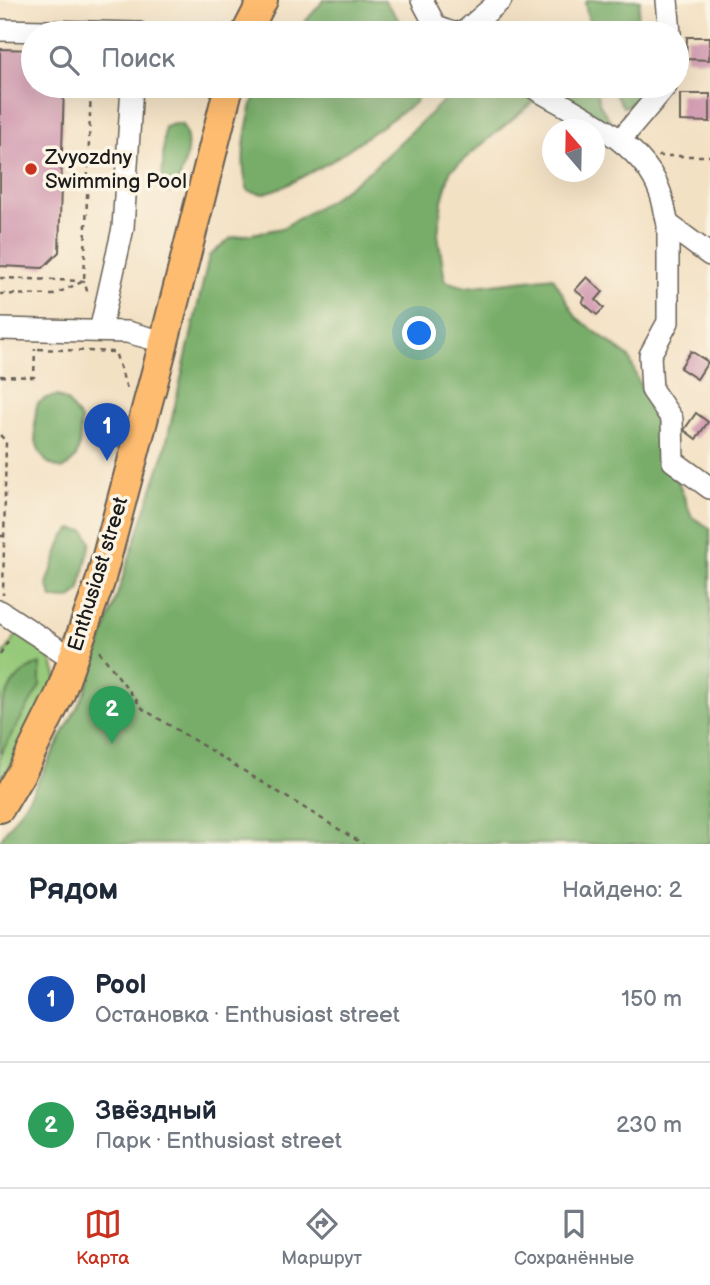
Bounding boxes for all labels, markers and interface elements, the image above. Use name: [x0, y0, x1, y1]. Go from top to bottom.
search box: [21, 21, 689, 98]
icon: search: [45, 41, 83, 79]
text: Поиск: [101, 44, 175, 75]
north arrow: [542, 119, 605, 182]
place label: Zvyozdny Swimming Pool: [44, 145, 187, 194]
marker: Zvyozdny Swimming Pool: [23, 161, 39, 177]
your location: [402, 316, 436, 350]
pin: 1: [84, 403, 130, 461]
street label: Enthusiast street: [63, 493, 134, 654]
pin: 2: [89, 686, 135, 744]
text: Рядом: [28, 872, 118, 908]
text: Найдено: 2: [562, 876, 682, 904]
text: Pool: [95, 970, 146, 1001]
text: 1: [46, 985, 56, 1013]
text: 150 m: [621, 985, 682, 1013]
text: Остановка · Enthusiast street: [95, 1001, 400, 1029]
text: Звёздный: [95, 1096, 217, 1127]
text: 2: [44, 1111, 58, 1139]
text: 230 m: [616, 1111, 682, 1139]
text: Парк · Enthusiast street: [95, 1127, 342, 1155]
tab: Карта: [76, 1205, 129, 1270]
tab: Маршрут: [281, 1205, 362, 1270]
tab: Сохранённые: [514, 1205, 634, 1270]

